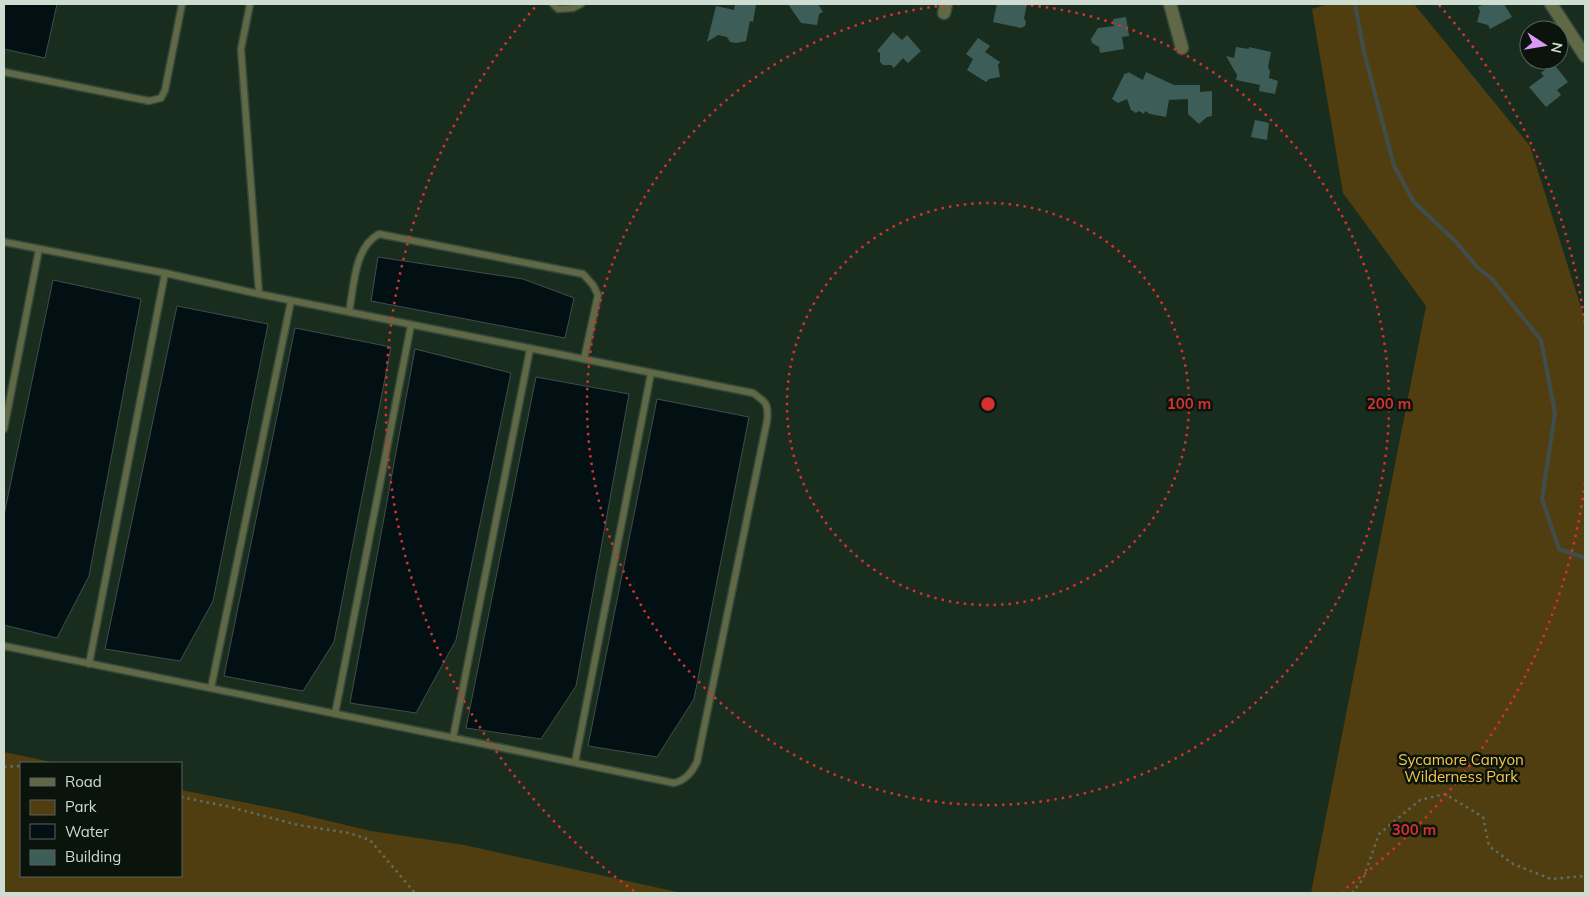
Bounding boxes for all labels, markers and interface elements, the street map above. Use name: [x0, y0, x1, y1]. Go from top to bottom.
north arrow: [1519, 20, 1569, 70]
text: N: [1547, 41, 1567, 55]
text: 100 m: [1167, 394, 1211, 413]
text: 200 m: [1367, 394, 1411, 413]
centre of rings: [979, 395, 997, 413]
park label: Sycamore Canyon Wilderness Park: [1398, 750, 1524, 786]
legend: [20, 762, 182, 877]
text: Road: [65, 772, 102, 791]
text: Park: [65, 797, 97, 816]
text: 300 m: [1392, 820, 1436, 839]
text: Water: [65, 822, 109, 841]
text: Building: [65, 847, 121, 866]

